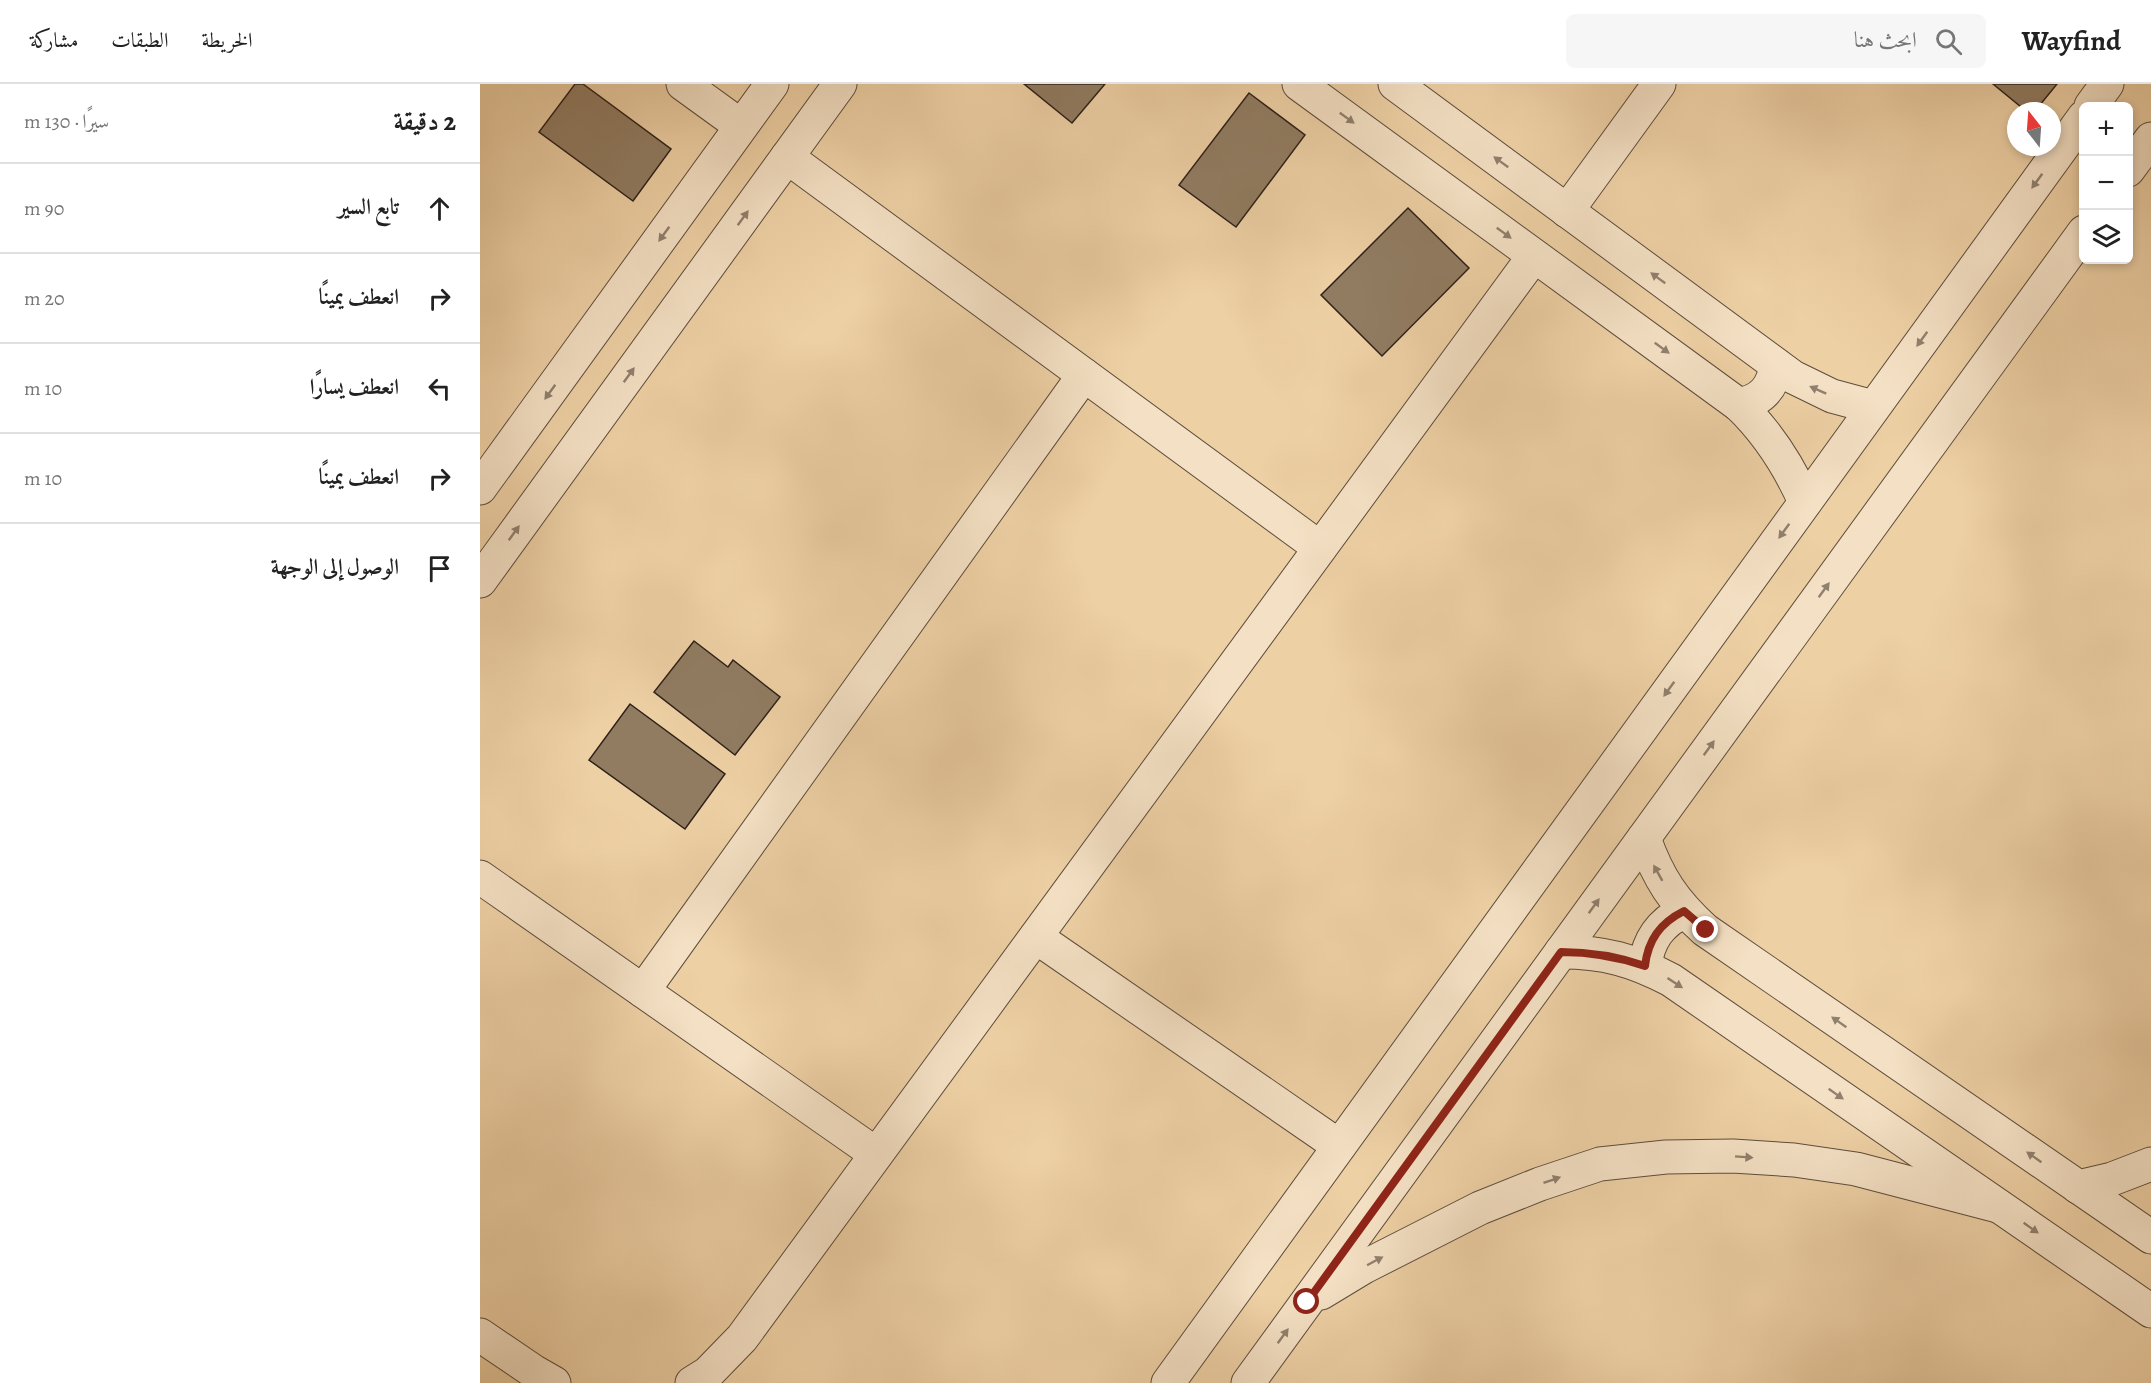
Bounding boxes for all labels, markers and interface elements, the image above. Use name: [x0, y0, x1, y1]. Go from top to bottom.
search box: [1566, 14, 1986, 68]
text: Wayfind: [2022, 22, 2121, 60]
text: ابحث هنا: [1854, 25, 1917, 55]
icon: search: [1932, 25, 1965, 58]
text: مشاركة: [30, 26, 78, 54]
text: الطبقات: [111, 26, 168, 54]
text: الخريطة: [201, 26, 253, 54]
north arrow: [2007, 102, 2061, 156]
map controls: [2079, 102, 2133, 264]
button: +: [2079, 102, 2133, 156]
text: 2 دقيقة: [394, 104, 456, 139]
text: سيرًا · 130 m: [24, 108, 109, 135]
one-way arrow: [1339, 112, 1354, 124]
button: −: [2079, 156, 2133, 210]
one-way arrow: [1494, 157, 1509, 169]
one-way arrow: [2031, 173, 2043, 189]
text: تابع السير: [338, 192, 399, 222]
icon: ahead: [423, 192, 456, 225]
text: 90 m: [24, 195, 64, 222]
one-way arrow: [737, 210, 749, 226]
button: layers: [2079, 210, 2133, 264]
one-way arrow: [658, 225, 670, 241]
one-way arrow: [1497, 227, 1512, 239]
one-way arrow: [1651, 272, 1667, 284]
text: انعطف يمينًا: [319, 282, 399, 312]
icon: right: [423, 282, 456, 315]
text: 20 m: [24, 285, 65, 312]
one-way arrow: [1917, 332, 1929, 347]
one-way arrow: [1653, 342, 1669, 354]
one-way arrow: [623, 368, 635, 384]
text: انعطف يسارًا: [310, 372, 399, 402]
icon: left: [423, 372, 456, 405]
text: 10 m: [24, 375, 62, 402]
one-way arrow: [544, 384, 556, 399]
one-way arrow: [1809, 385, 1826, 394]
text: انعطف يمينًا: [319, 462, 399, 492]
icon: right: [423, 462, 456, 495]
text: 10 m: [24, 465, 62, 492]
one-way arrow: [1778, 524, 1790, 539]
one-way arrow: [508, 526, 520, 542]
text: الوصول إلى الوجهة: [271, 552, 399, 582]
icon: arrive: [423, 552, 456, 585]
one-way arrow: [1817, 583, 1829, 598]
one-way arrow: [1664, 682, 1676, 697]
one-way arrow: [1703, 740, 1715, 756]
one-way arrow: [1652, 865, 1663, 881]
one-way arrow: [1588, 898, 1600, 914]
route end: [1692, 916, 1718, 942]
one-way arrow: [1667, 978, 1684, 989]
one-way arrow: [1831, 1016, 1847, 1028]
one-way arrow: [1828, 1088, 1844, 1099]
one-way arrow: [2025, 1151, 2042, 1162]
one-way arrow: [1735, 1152, 1754, 1161]
one-way arrow: [1543, 1174, 1561, 1184]
one-way arrow: [2023, 1223, 2040, 1234]
one-way arrow: [1367, 1256, 1384, 1266]
route start: [1293, 1288, 1319, 1314]
one-way arrow: [1277, 1328, 1289, 1344]

